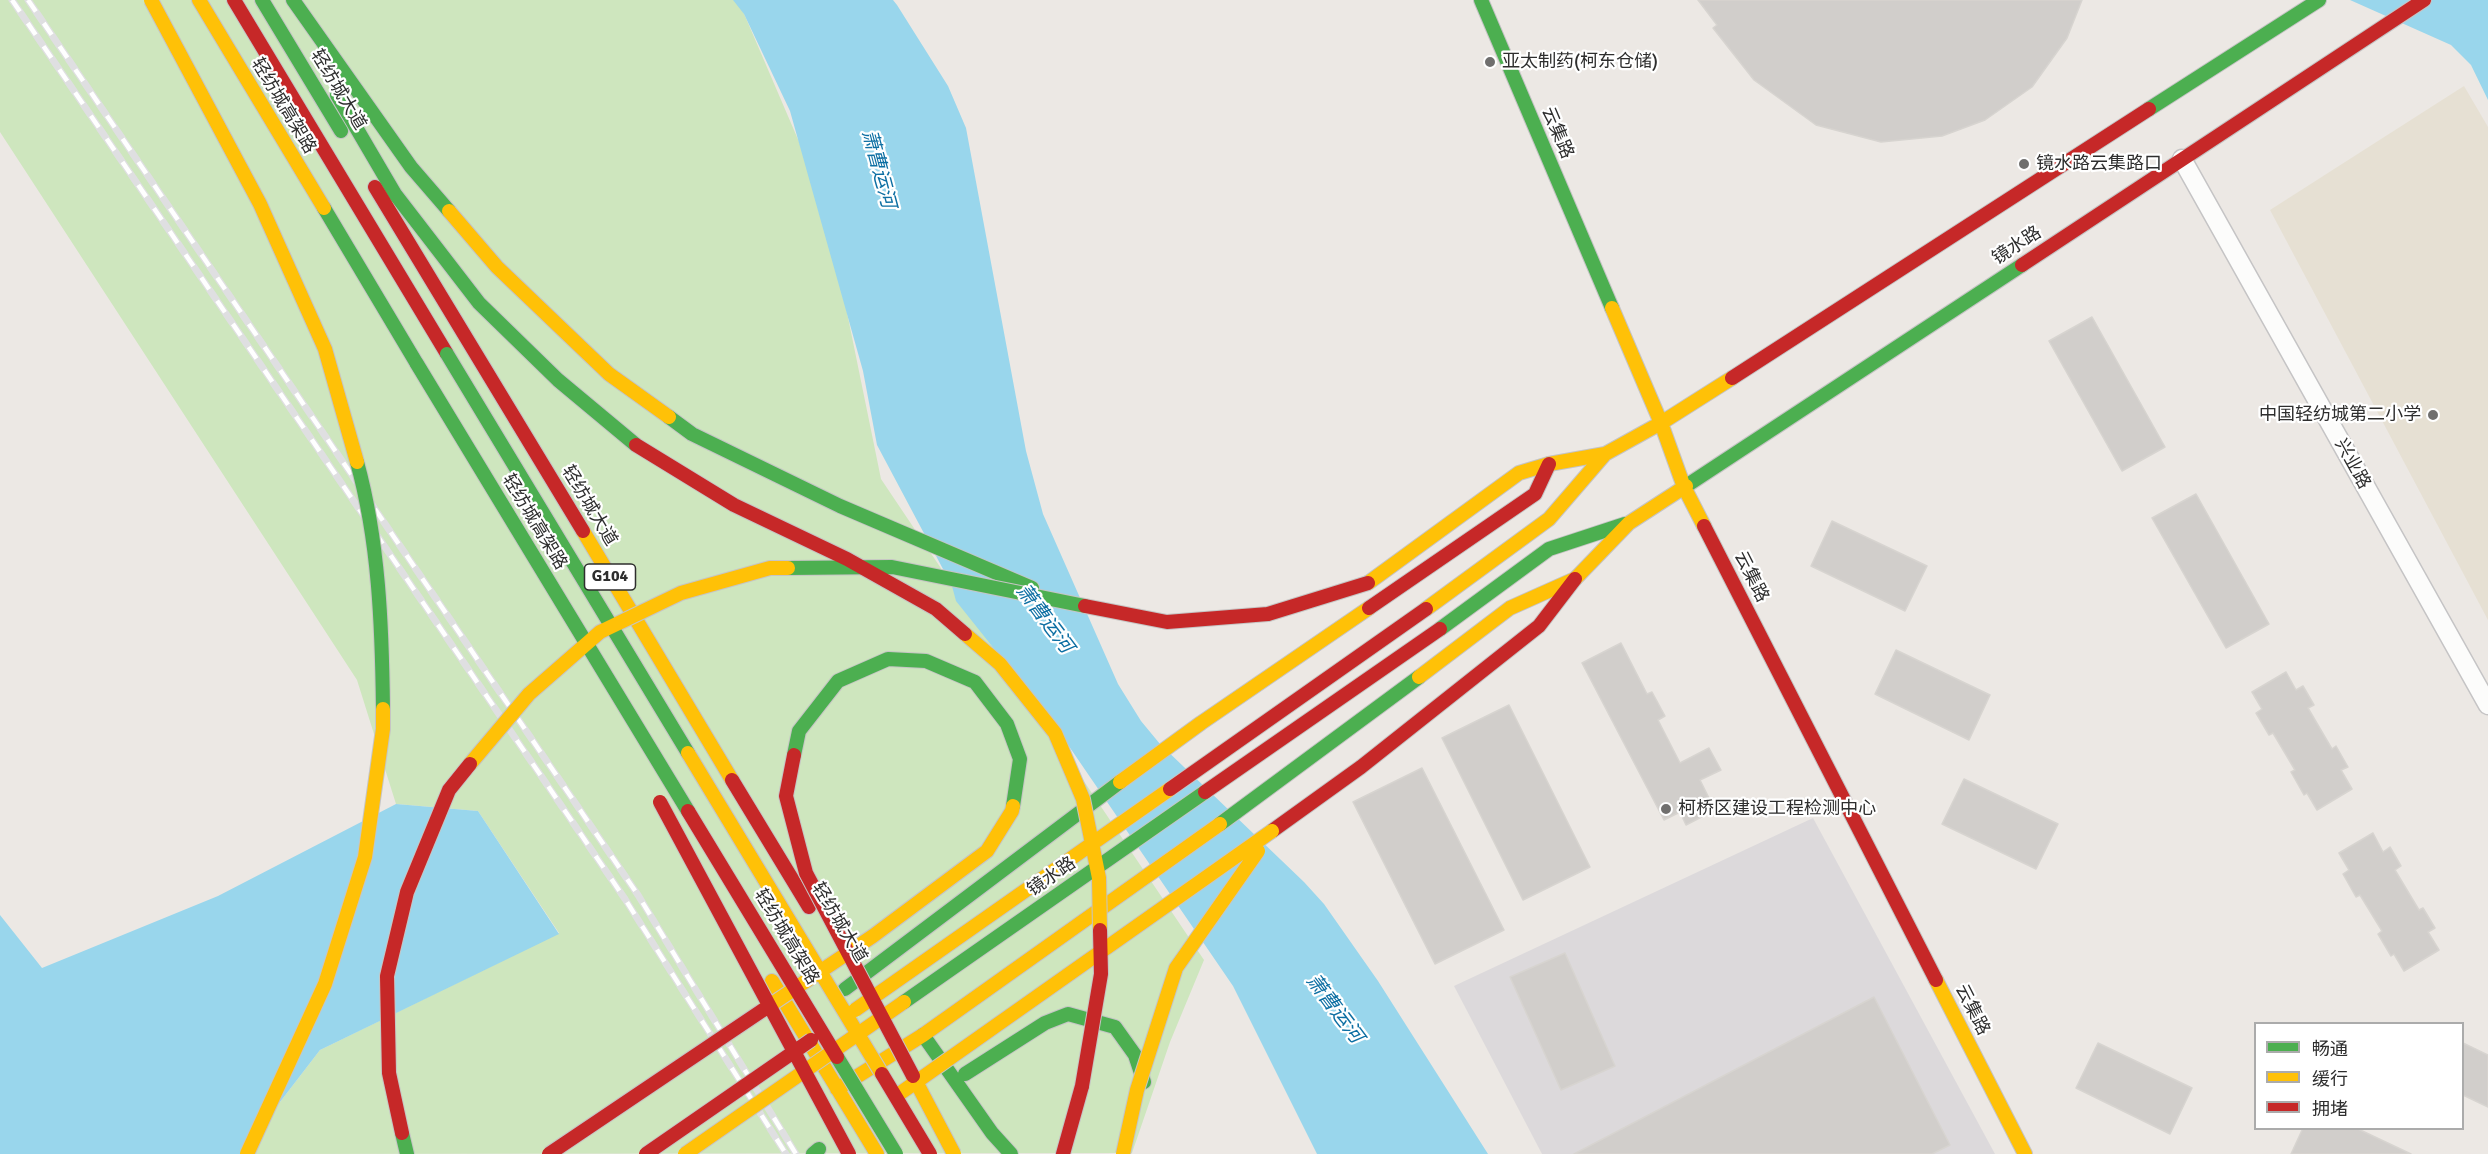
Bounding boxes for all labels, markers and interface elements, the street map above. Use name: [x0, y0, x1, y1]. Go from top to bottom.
street label: 轻纺城大道: [306, 46, 370, 134]
place label: 亚太制药(柯东仓储): [1502, 51, 1658, 73]
street label: 轻纺城高架路: [246, 54, 320, 158]
marker: 亚太制药(柯东仓储): [1483, 55, 1497, 69]
street label: 云集路: [1537, 104, 1577, 162]
water label: 萧曹运河: [856, 127, 900, 211]
place label: 镜水路云集路口: [2036, 153, 2162, 175]
marker: 镜水路云集路口: [2017, 157, 2031, 171]
street label: 镜水路: [1988, 222, 2046, 270]
place label: 中国轻纺城第二小学: [2259, 404, 2421, 426]
marker: 中国轻纺城第二小学: [2426, 408, 2440, 422]
street label: 兴业路: [2329, 435, 2375, 493]
street label: 轻纺城大道: [557, 462, 621, 550]
street label: 轻纺城高架路: [497, 470, 571, 574]
street label: 云集路: [1729, 548, 1773, 606]
road number: G104: [584, 564, 636, 590]
water label: 萧曹运河: [1010, 580, 1078, 658]
place label: 柯桥区建设工程检测中心: [1678, 798, 1876, 820]
marker: 柯桥区建设工程检测中心: [1659, 802, 1673, 816]
street label: 镜水路: [1024, 853, 1080, 901]
street label: 轻纺城大道: [807, 879, 871, 967]
street label: 轻纺城高架路: [749, 885, 823, 989]
water label: 萧曹运河: [1300, 970, 1368, 1048]
street label: 云集路: [1950, 981, 1994, 1039]
legend: [2254, 1022, 2464, 1130]
text: 畅通: [2312, 1038, 2348, 1060]
text: 缓行: [2312, 1068, 2348, 1090]
text: 拥堵: [2312, 1098, 2348, 1120]

